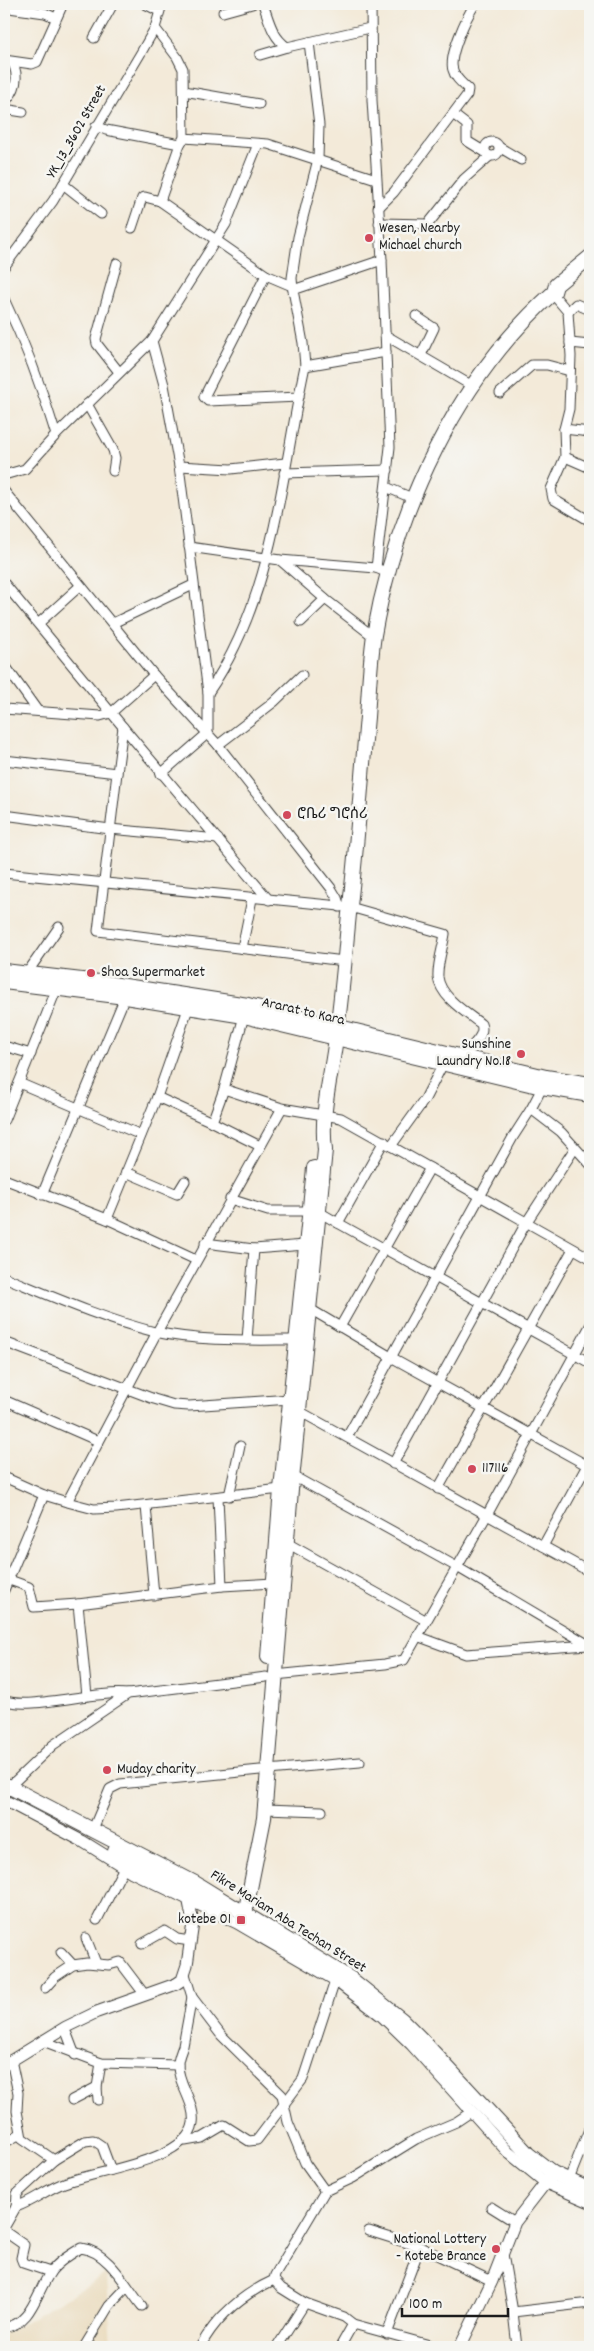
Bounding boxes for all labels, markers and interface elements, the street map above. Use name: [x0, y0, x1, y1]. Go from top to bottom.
street label: YK_13_3602 Street: [41, 81, 113, 183]
place label: Wesen, Nearby Michael church: [379, 218, 462, 257]
marker: Wesen, Nearby Michael church: [363, 232, 375, 244]
place label: ሮቤሪ ግሮሰሪ: [297, 804, 368, 826]
marker: ሮቤሪ ግሮሰሪ: [281, 809, 293, 821]
place label: Shoa Supermarket: [101, 962, 205, 984]
marker: Shoa Supermarket: [85, 967, 97, 979]
street label: Ararat to Kara: [259, 992, 348, 1032]
place label: Sunshine Laundry No.18: [436, 1034, 511, 1073]
marker: Sunshine Laundry No.18: [515, 1048, 527, 1060]
place label: 117116: [482, 1458, 508, 1480]
marker: 117116: [466, 1463, 478, 1475]
place label: Muday charity: [117, 1759, 197, 1781]
marker: Muday charity: [101, 1764, 113, 1776]
street label: Fikre Mariam Aba Techan Street: [206, 1865, 371, 1979]
place label: kotebe 01: [178, 1909, 231, 1931]
marker: kotebe 01: [235, 1914, 247, 1926]
place label: National Lottery - Kotebe Brance: [394, 2229, 487, 2268]
marker: National Lottery - Kotebe Brance: [490, 2243, 502, 2255]
scale bar: [402, 2286, 508, 2318]
text: 100 m: [409, 2294, 442, 2316]

